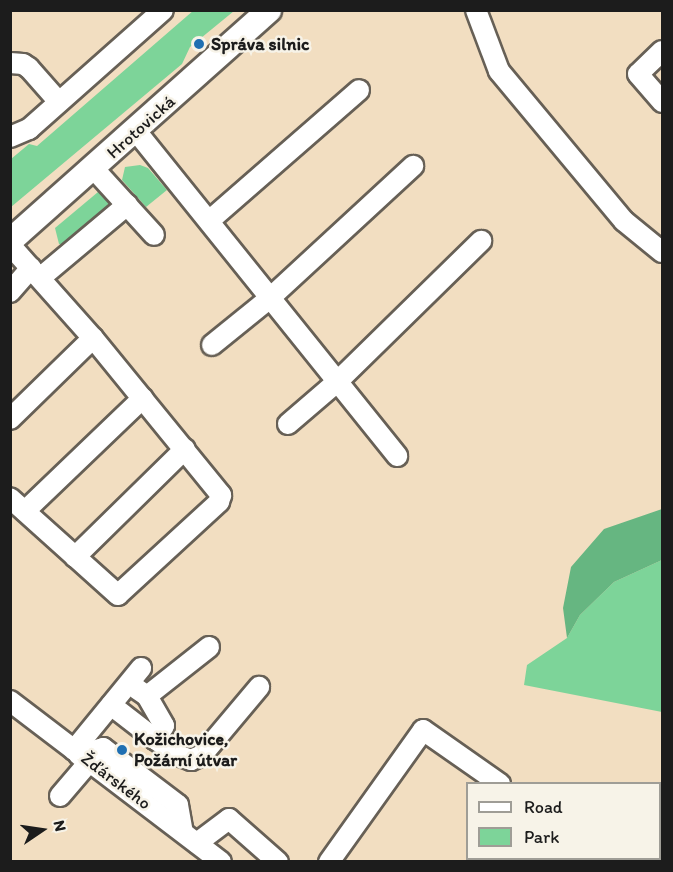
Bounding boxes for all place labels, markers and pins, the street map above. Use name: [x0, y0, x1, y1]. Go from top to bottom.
place label: Správa silnic: [211, 33, 310, 55]
marker: Správa silnic: [192, 37, 206, 51]
place label: Kožichovice, Požární útvar: [134, 729, 237, 771]
marker: Kožichovice, Požární útvar: [115, 743, 129, 757]

